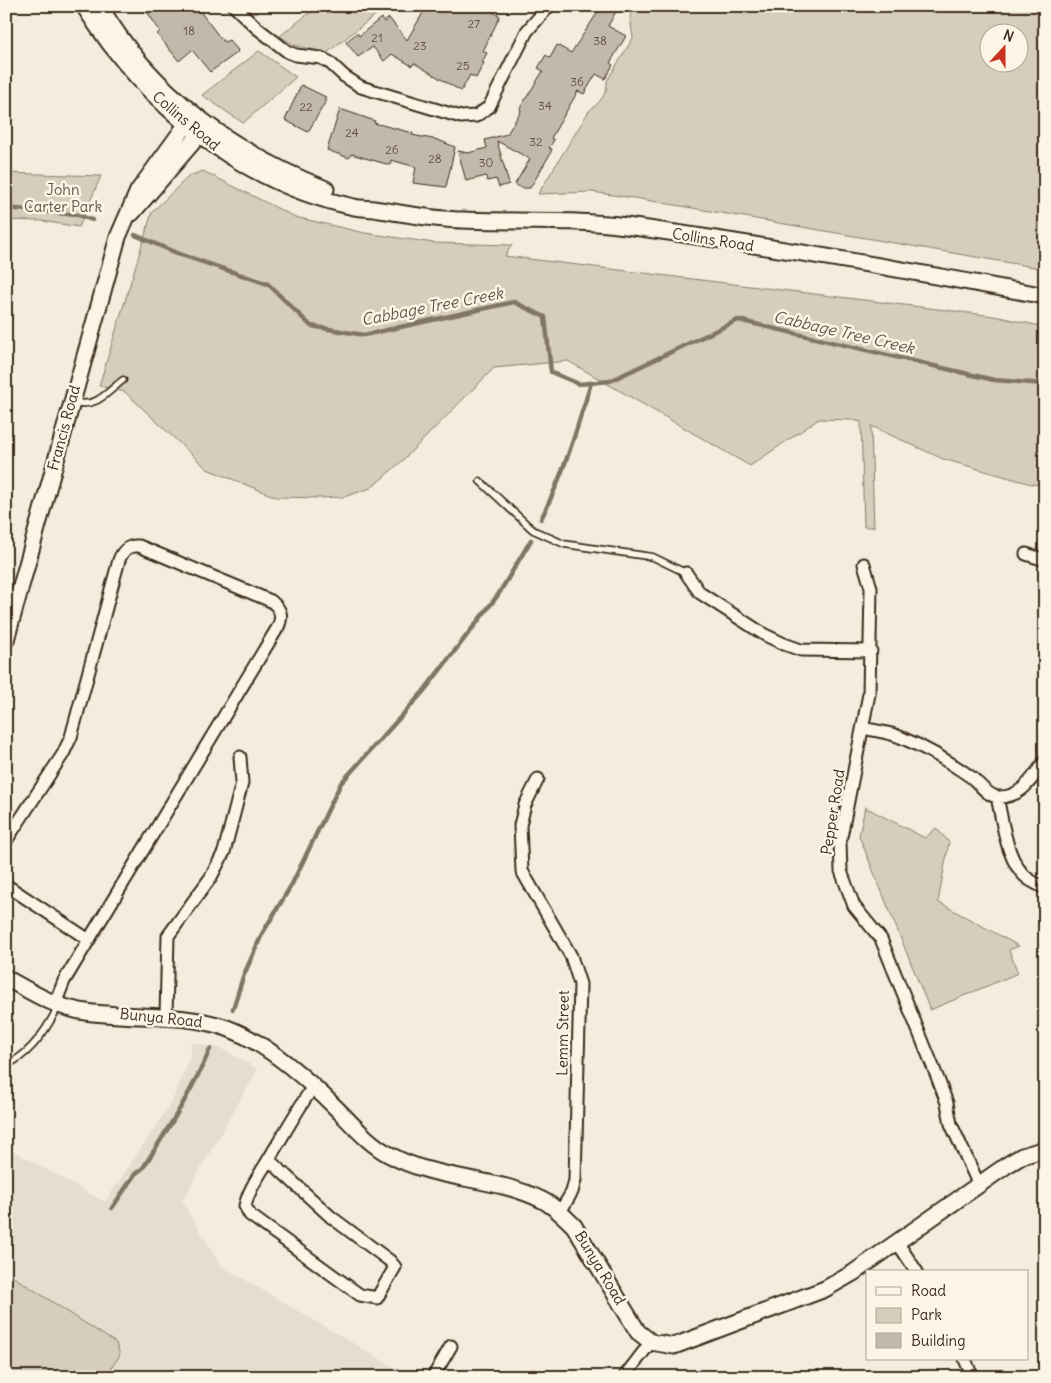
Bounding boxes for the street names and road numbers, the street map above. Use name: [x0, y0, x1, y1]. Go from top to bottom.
street label: Collins Road: [149, 87, 224, 155]
street label: Collins Road: [671, 224, 755, 255]
street label: Francis Road: [43, 383, 84, 473]
street label: Pepper Road: [816, 768, 849, 856]
street label: Lemm Street: [552, 990, 573, 1076]
street label: Bunya Road: [119, 1004, 204, 1031]
street label: Bunya Road: [571, 1227, 630, 1308]

